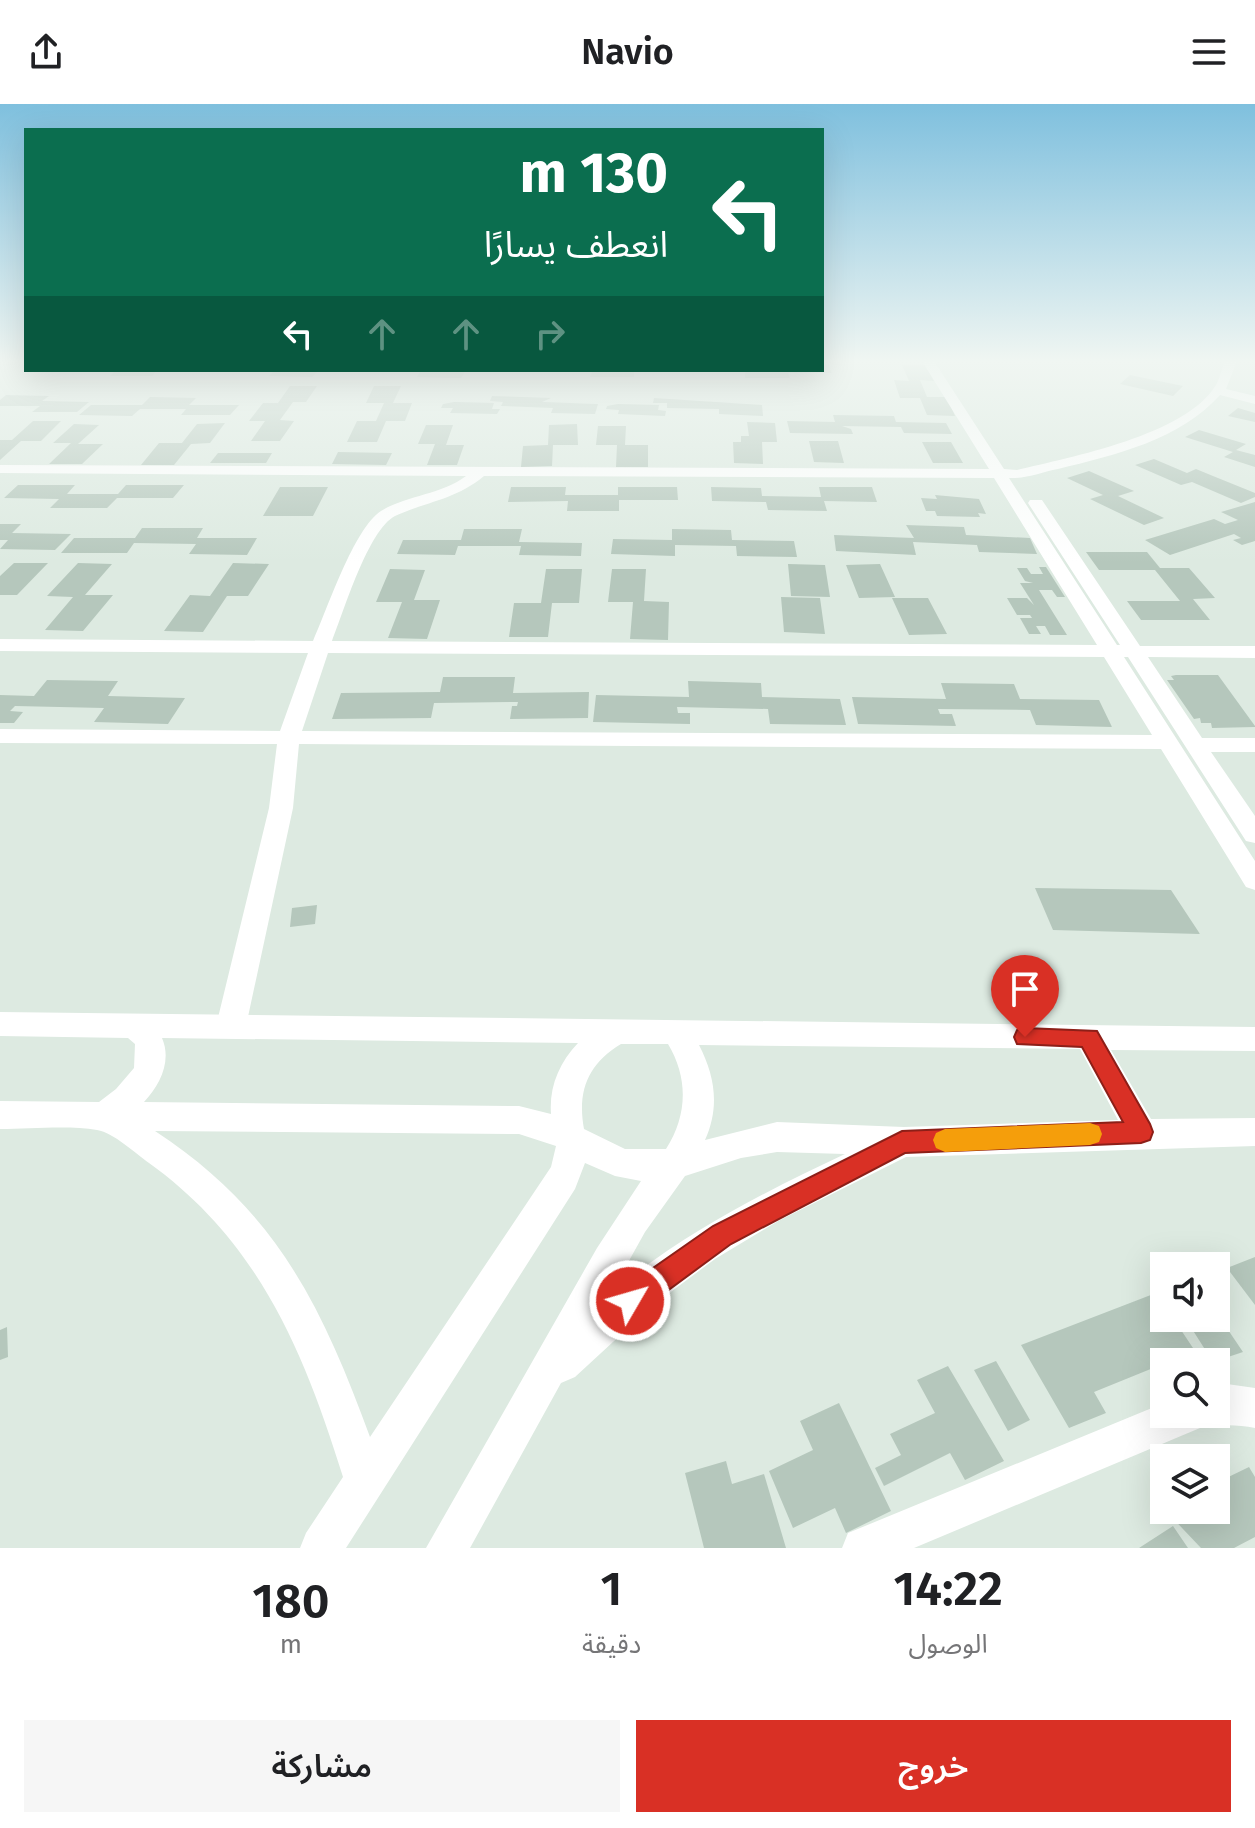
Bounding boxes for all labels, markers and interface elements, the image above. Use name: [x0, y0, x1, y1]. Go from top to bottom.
icon: share: [24, 30, 68, 74]
text: Navio: [581, 30, 674, 74]
icon: menu: [1187, 30, 1231, 74]
text: 130 m: [520, 140, 668, 207]
icon: left: [696, 160, 800, 264]
text: انعطف يسارًا: [484, 223, 668, 267]
icon: left: [276, 312, 320, 356]
icon: ahead: [360, 312, 404, 356]
icon: ahead: [444, 312, 488, 356]
icon: right: [528, 312, 572, 356]
pin: [991, 955, 1059, 1037]
icon: arrive: [1003, 967, 1047, 1011]
map controls: [1150, 1252, 1230, 1524]
button: sound: [1150, 1252, 1230, 1332]
position arrow: [588, 1259, 672, 1343]
button: search: [1150, 1348, 1230, 1428]
button: layers: [1150, 1444, 1230, 1524]
text: 1: [601, 1560, 622, 1618]
text: 14:22: [893, 1560, 1003, 1618]
text: 180: [252, 1572, 330, 1630]
text: m: [280, 1629, 302, 1660]
text: دقيقة: [582, 1629, 641, 1660]
text: الوصول: [909, 1629, 988, 1660]
button: مشاركة: [24, 1720, 620, 1812]
button: خروج: [636, 1720, 1231, 1812]

